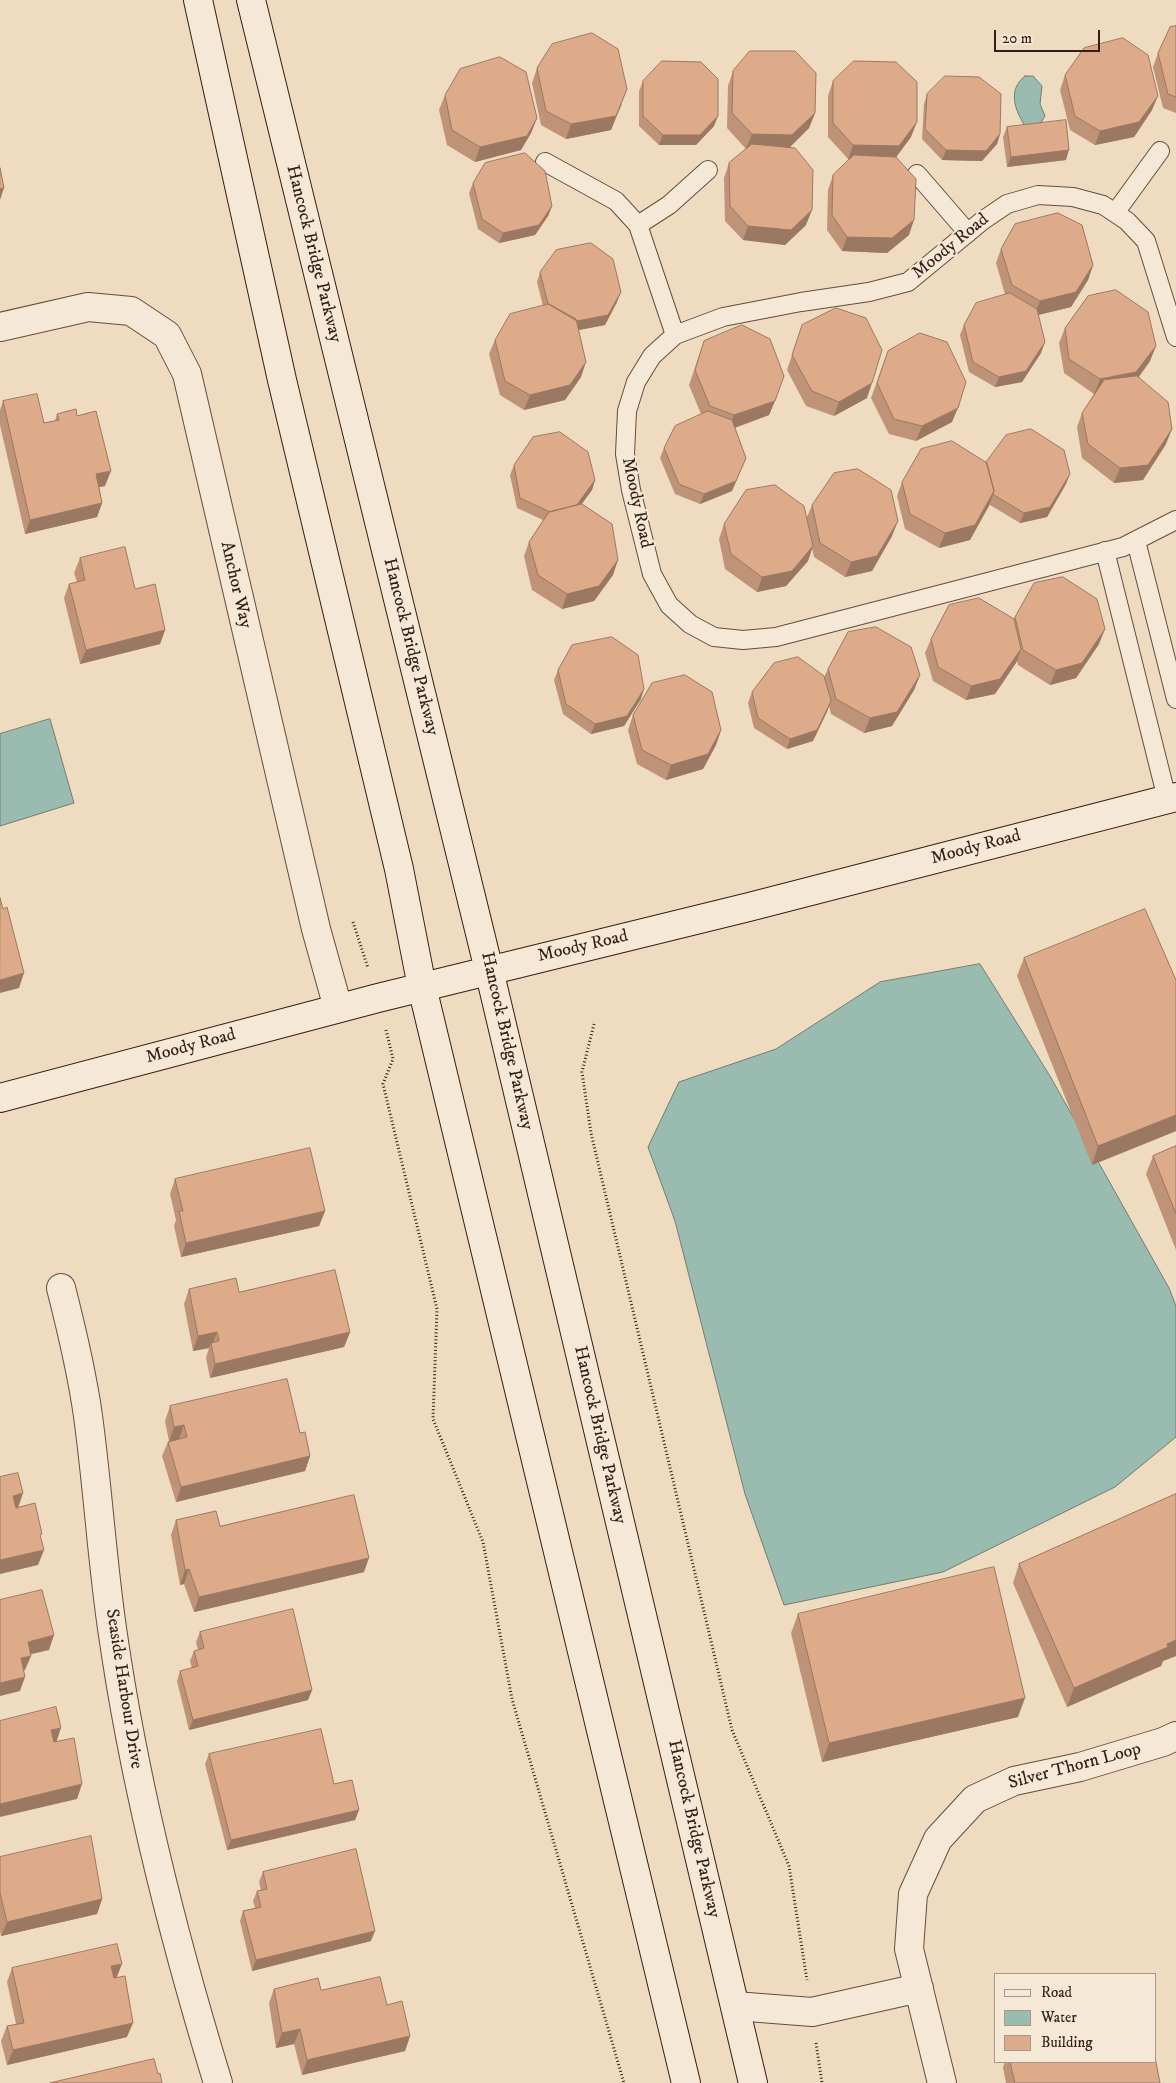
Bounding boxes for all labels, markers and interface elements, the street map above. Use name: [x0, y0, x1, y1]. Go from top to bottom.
scale bar: [996, 20, 1102, 52]
text: 20 m: [1002, 29, 1032, 48]
street label: Hancock Bridge Parkway: [281, 163, 345, 345]
street label: Moody Road: [908, 210, 994, 284]
street label: Moody Road: [616, 456, 656, 550]
street label: Anchor Way: [215, 539, 255, 631]
street label: Hancock Bridge Parkway: [378, 556, 442, 738]
street label: Moody Road: [929, 826, 1023, 870]
street label: Moody Road: [536, 926, 630, 968]
street label: Hancock Bridge Parkway: [475, 950, 537, 1132]
street label: Moody Road: [144, 1025, 238, 1069]
street label: Hancock Bridge Parkway: [568, 1344, 630, 1526]
street label: Seaside Harbour Drive: [100, 1608, 146, 1770]
street label: Hancock Bridge Parkway: [662, 1738, 724, 1920]
street label: Silver Thorn Loop: [1006, 1739, 1144, 1795]
legend: [994, 1973, 1156, 2063]
text: Road: [1041, 1983, 1072, 2002]
text: Water: [1041, 2008, 1077, 2027]
text: Building: [1041, 2033, 1093, 2052]

